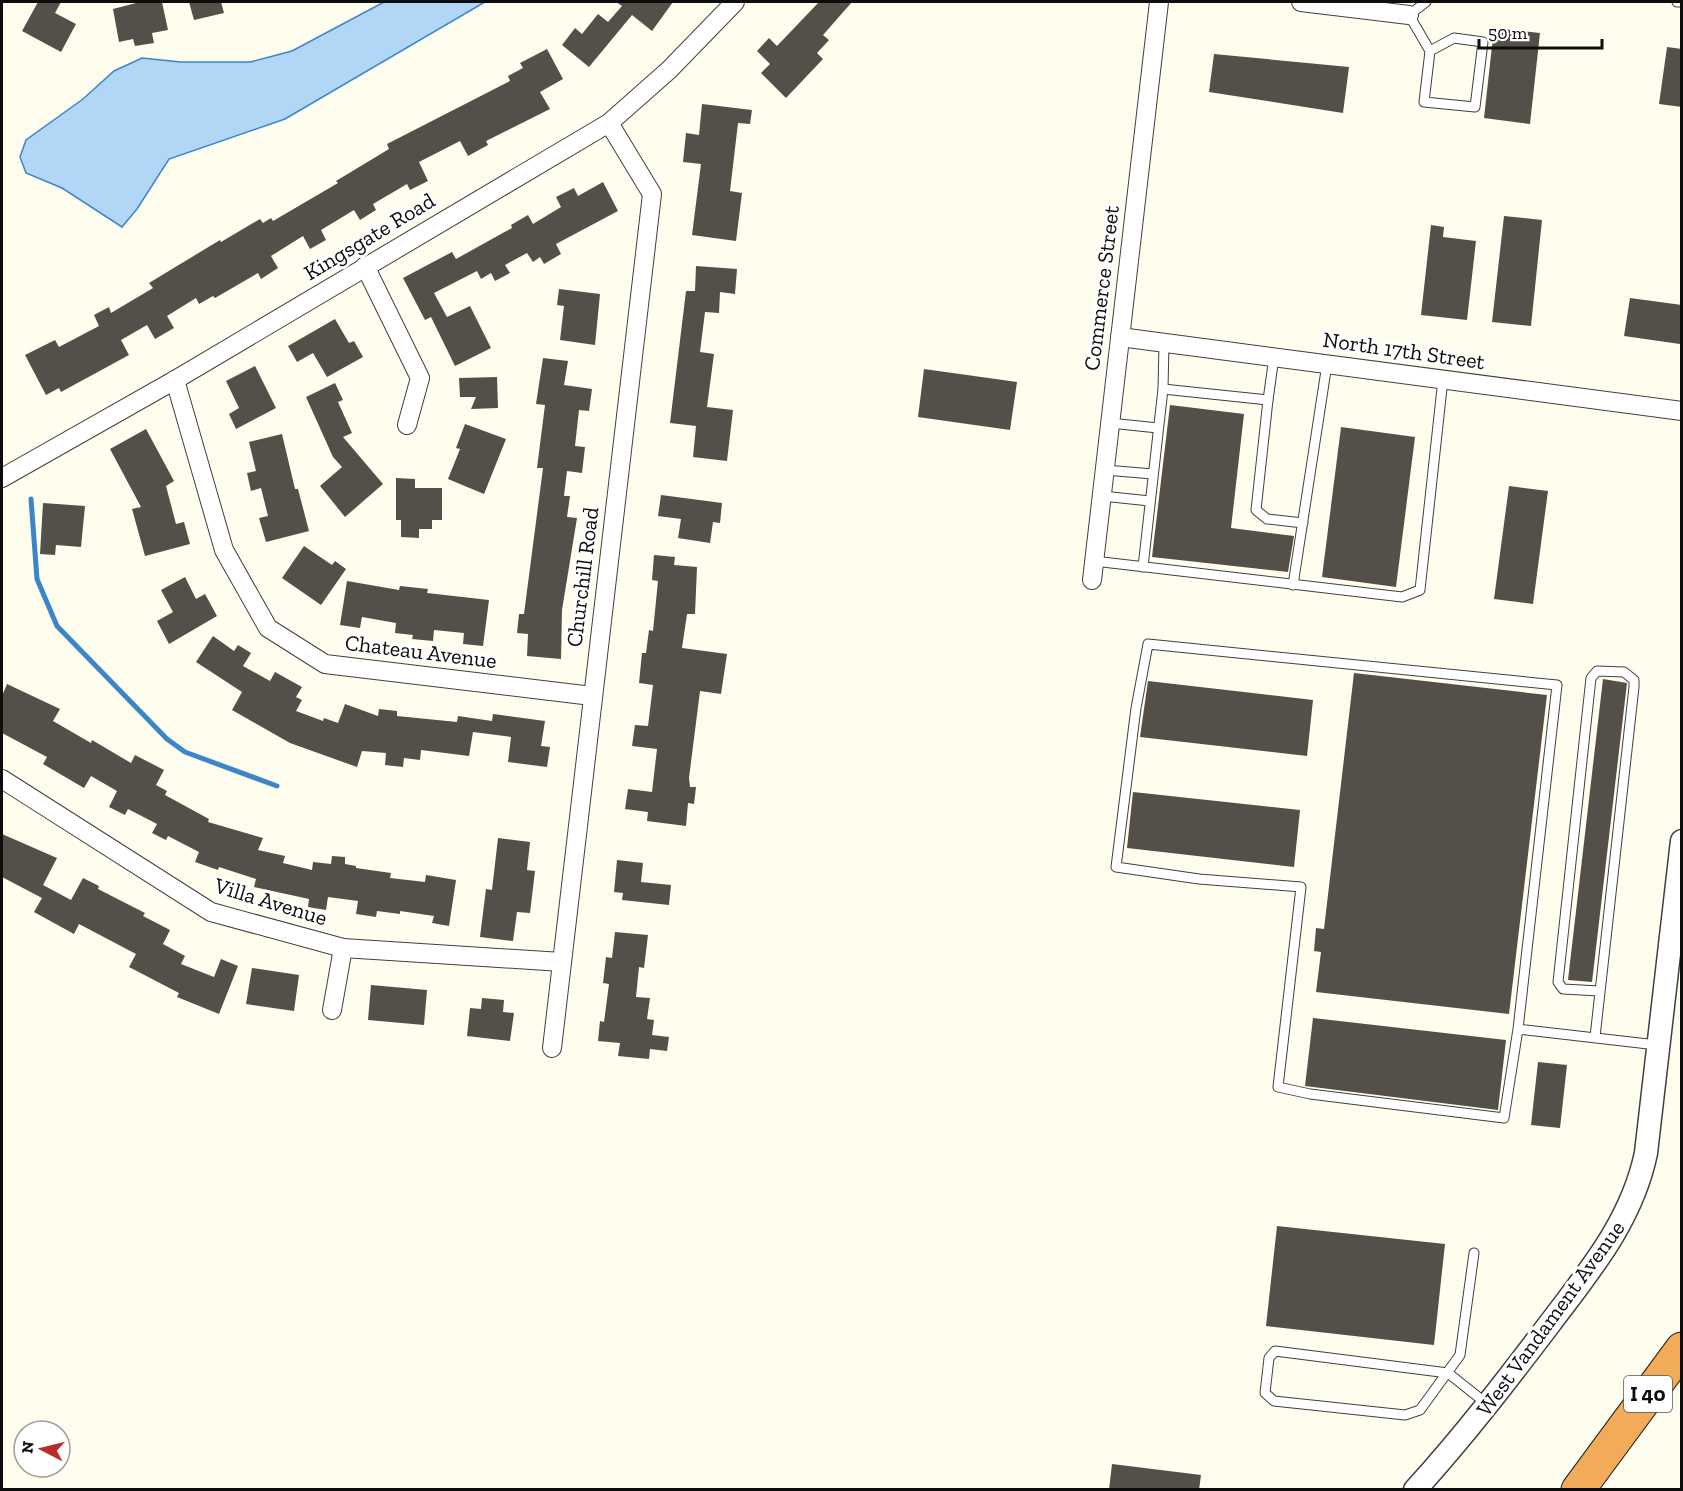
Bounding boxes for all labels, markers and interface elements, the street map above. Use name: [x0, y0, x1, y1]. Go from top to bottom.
scale bar: [1479, 12, 1602, 50]
text: 50 m: [1488, 22, 1528, 44]
street label: Kingsgate Road: [299, 187, 440, 286]
street label: Commerce Street: [1078, 203, 1125, 372]
street label: North 17th Street: [1321, 326, 1487, 375]
street label: Churchill Road: [561, 506, 604, 649]
street label: Chateau Avenue: [344, 629, 498, 674]
street label: Villa Avenue: [210, 871, 330, 931]
street label: West Vandament Avenue: [1470, 1215, 1630, 1421]
road number: I 40: [1624, 1376, 1672, 1412]
north arrow: [12, 1419, 72, 1479]
text: N: [17, 1440, 38, 1454]

